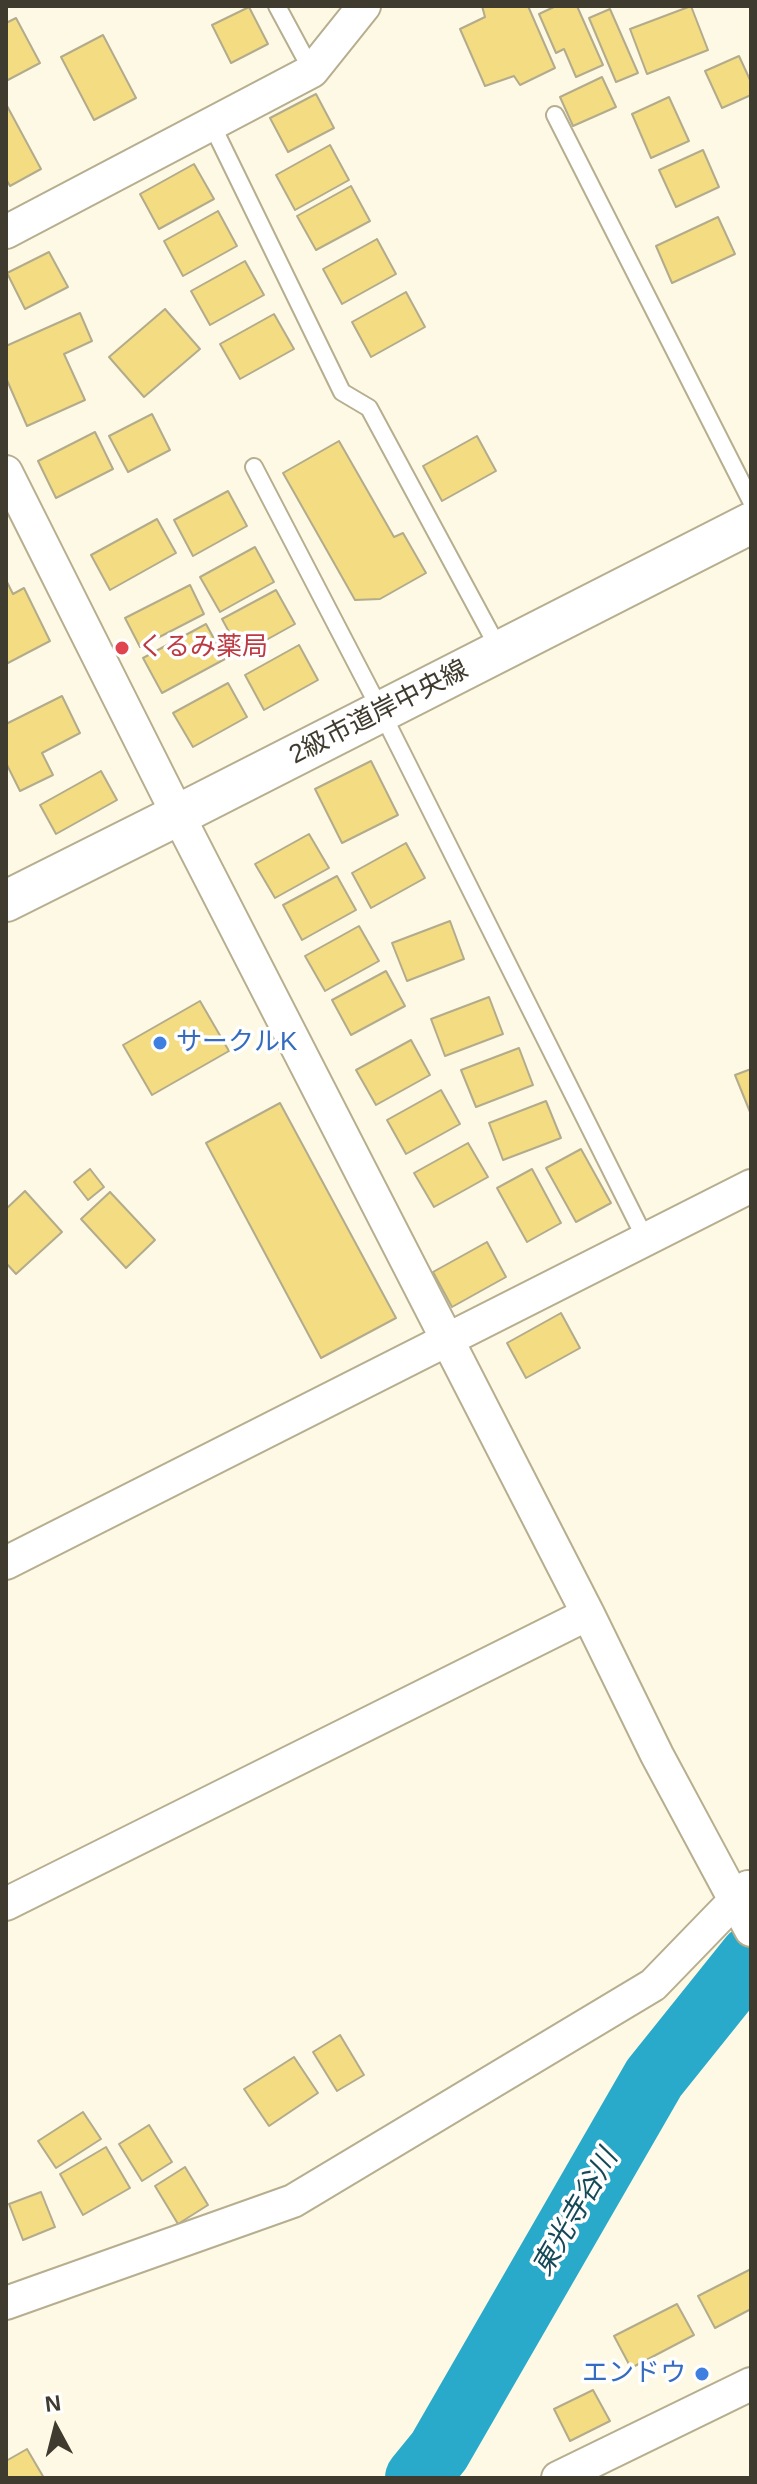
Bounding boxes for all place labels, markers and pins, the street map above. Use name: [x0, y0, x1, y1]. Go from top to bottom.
place label: くるみ薬局: [138, 632, 268, 664]
marker: くるみ薬局: [113, 639, 131, 657]
place label: サークルK: [176, 1027, 297, 1059]
marker: サークルK: [151, 1034, 169, 1052]
place label: エンドウ: [582, 2358, 686, 2390]
marker: エンドウ: [693, 2365, 711, 2383]

